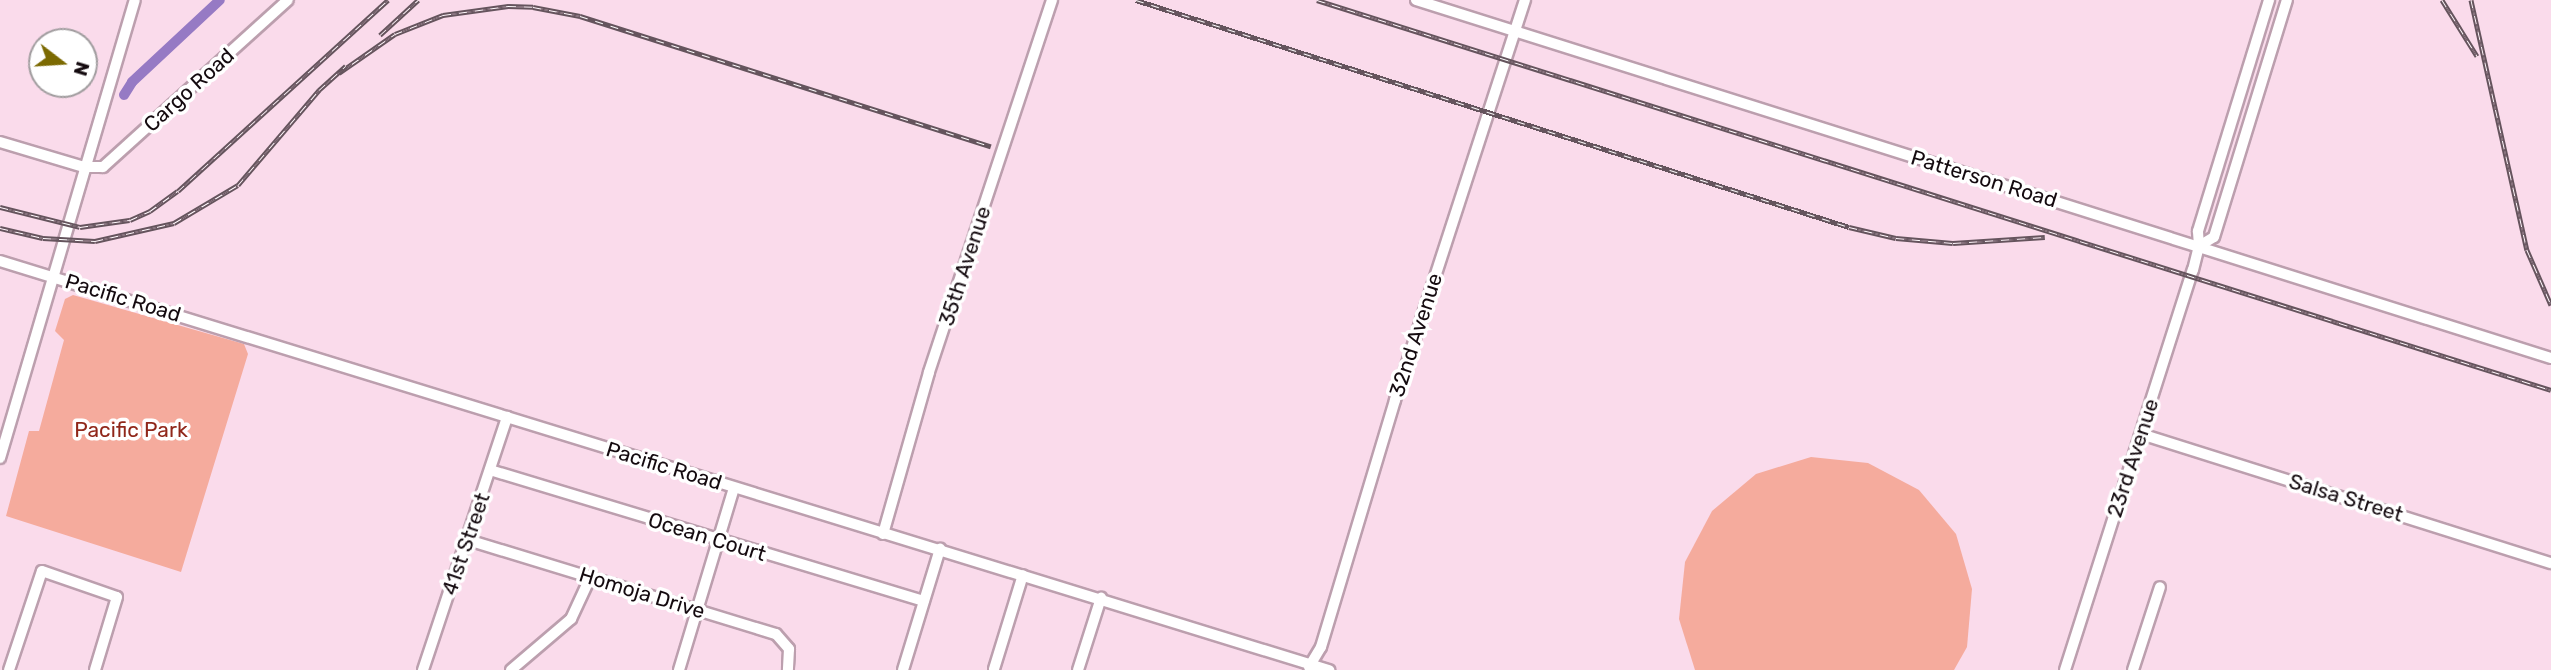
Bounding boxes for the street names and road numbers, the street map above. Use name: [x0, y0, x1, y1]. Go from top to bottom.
street label: Cargo Road: [139, 43, 239, 137]
street label: Patterson Road: [1908, 145, 2060, 213]
street label: 35th Avenue: [934, 203, 996, 329]
street label: Pacific Road: [62, 268, 184, 328]
street label: 32nd Avenue: [1384, 270, 1448, 400]
street label: 23rd Avenue: [2102, 395, 2164, 521]
street label: Pacific Road: [603, 436, 725, 496]
street label: Salsa Street: [2286, 469, 2406, 527]
street label: 41st Street: [437, 490, 495, 598]
street label: Ocean Court: [645, 507, 769, 567]
street label: Homoja Drive: [576, 562, 708, 624]

